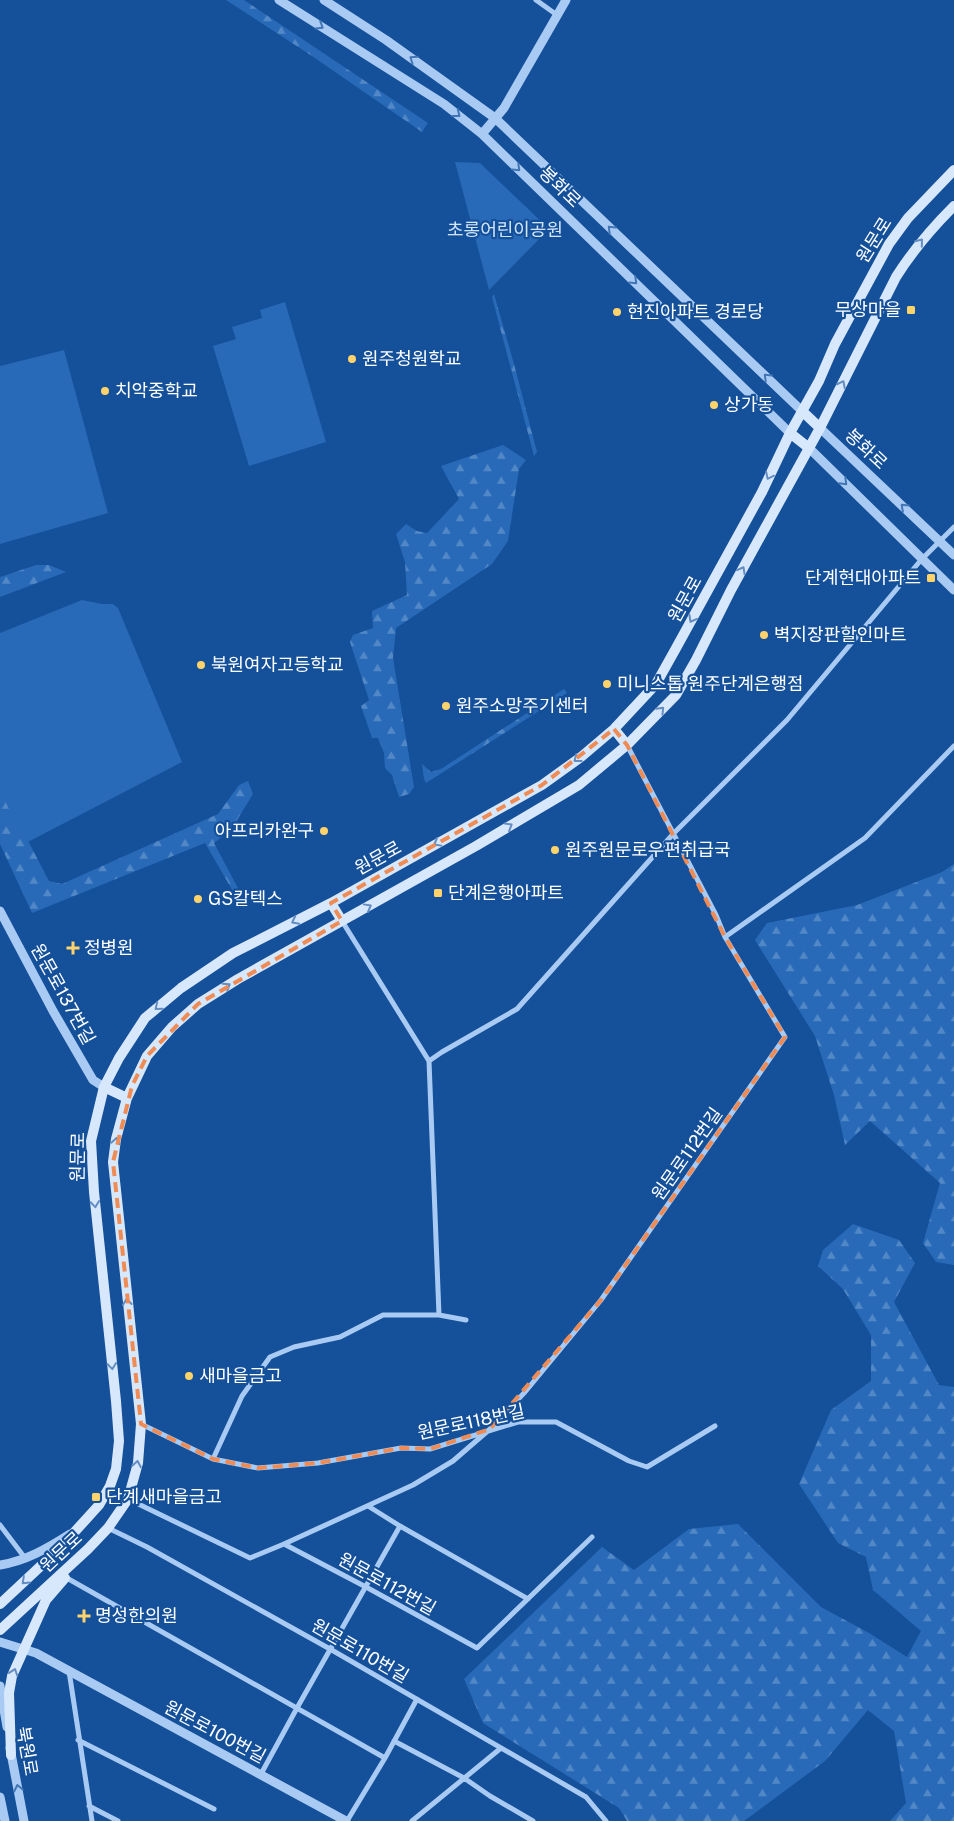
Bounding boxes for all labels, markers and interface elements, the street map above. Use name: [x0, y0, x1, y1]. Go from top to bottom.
one-way arrow: [315, 20, 324, 29]
one-way arrow: [409, 56, 419, 65]
one-way arrow: [451, 109, 460, 117]
one-way arrow: [511, 162, 520, 171]
street label: 봉화로: [535, 162, 586, 211]
street label: 원문로: [852, 213, 896, 266]
park label: 초롱어린이공원: [447, 219, 563, 240]
one-way arrow: [608, 226, 617, 235]
one-way arrow: [915, 239, 923, 248]
one-way arrow: [629, 275, 638, 284]
place label: 무상마을: [835, 299, 901, 320]
place label: 현진아파트 경로당: [627, 301, 764, 322]
marker: 무상마을: [905, 304, 917, 316]
marker: 현진아파트 경로당: [611, 306, 623, 318]
place label: 원주청원학교: [362, 348, 461, 369]
marker: 원주청원학교: [346, 353, 358, 365]
one-way arrow: [764, 374, 773, 383]
place label: 치악중학교: [115, 380, 198, 401]
one-way arrow: [836, 380, 846, 389]
marker: 치악중학교: [99, 385, 111, 397]
place label: 상가동: [724, 394, 774, 415]
marker: 상가동: [708, 399, 720, 411]
street label: 봉화로: [841, 424, 892, 473]
one-way arrow: [765, 471, 775, 480]
one-way arrow: [838, 477, 847, 486]
one-way arrow: [901, 504, 910, 513]
one-way arrow: [736, 567, 746, 576]
place label: 단계현대아파트: [805, 567, 921, 588]
street label: 원문로: [663, 572, 706, 626]
marker: 단계현대아파트: [925, 572, 937, 584]
one-way arrow: [688, 614, 698, 623]
place label: 벽지장판할인마트: [774, 624, 906, 645]
marker: 벽지장판할인마트: [758, 629, 770, 641]
place label: 북원여자고등학교: [211, 654, 343, 675]
marker: 북원여자고등학교: [195, 659, 207, 671]
place label: 미니스톱 원주단계은행점: [617, 673, 804, 694]
marker: 미니스톱 원주단계은행점: [601, 678, 613, 690]
place label: 원주소망주기센터: [456, 695, 588, 716]
marker: 원주소망주기센터: [440, 700, 452, 712]
one-way arrow: [655, 707, 664, 716]
one-way arrow: [574, 754, 583, 762]
place label: 아프리카완구: [215, 820, 314, 841]
one-way arrow: [504, 823, 513, 833]
marker: 아프리카완구: [318, 825, 330, 837]
street label: 원문로: [351, 836, 405, 879]
one-way arrow: [434, 837, 443, 847]
place label: 원주원문로우편취급국: [565, 839, 731, 860]
marker: 원주원문로우편취급국: [549, 844, 561, 856]
place label: 단계은행아파트: [448, 882, 564, 903]
marker: 단계은행아파트: [432, 887, 444, 899]
place label: GS칼텍스: [208, 888, 283, 909]
marker: GS칼텍스: [192, 893, 204, 905]
one-way arrow: [363, 903, 372, 913]
one-way arrow: [291, 915, 300, 925]
place label: 정병원: [84, 937, 134, 958]
street label: 원문로137번길: [27, 940, 100, 1048]
marker: 정병원: [66, 941, 80, 955]
one-way arrow: [221, 983, 230, 992]
one-way arrow: [155, 1002, 164, 1010]
street label: 원문로112번길: [647, 1103, 726, 1204]
street label: 원문로: [67, 1132, 88, 1182]
one-way arrow: [110, 1136, 120, 1145]
one-way arrow: [89, 1200, 100, 1208]
one-way arrow: [122, 1298, 133, 1306]
one-way arrow: [106, 1362, 117, 1370]
place label: 새마을금고: [199, 1365, 282, 1386]
marker: 새마을금고: [183, 1370, 195, 1382]
street label: 원문로118번길: [415, 1400, 526, 1443]
one-way arrow: [132, 1459, 142, 1468]
place label: 단계새마을금고: [106, 1486, 222, 1507]
marker: 단계새마을금고: [90, 1491, 102, 1503]
street label: 원문로: [35, 1527, 86, 1576]
street label: 원문로112번길: [335, 1548, 440, 1619]
one-way arrow: [21, 1575, 30, 1584]
place label: 명성한의원: [95, 1605, 178, 1626]
marker: 명성한의원: [77, 1609, 91, 1623]
street label: 원문로110번길: [308, 1614, 412, 1687]
one-way arrow: [8, 1668, 18, 1677]
street label: 원문로100번길: [161, 1696, 270, 1767]
street label: 북원로: [13, 1725, 42, 1777]
one-way arrow: [13, 1784, 23, 1792]

